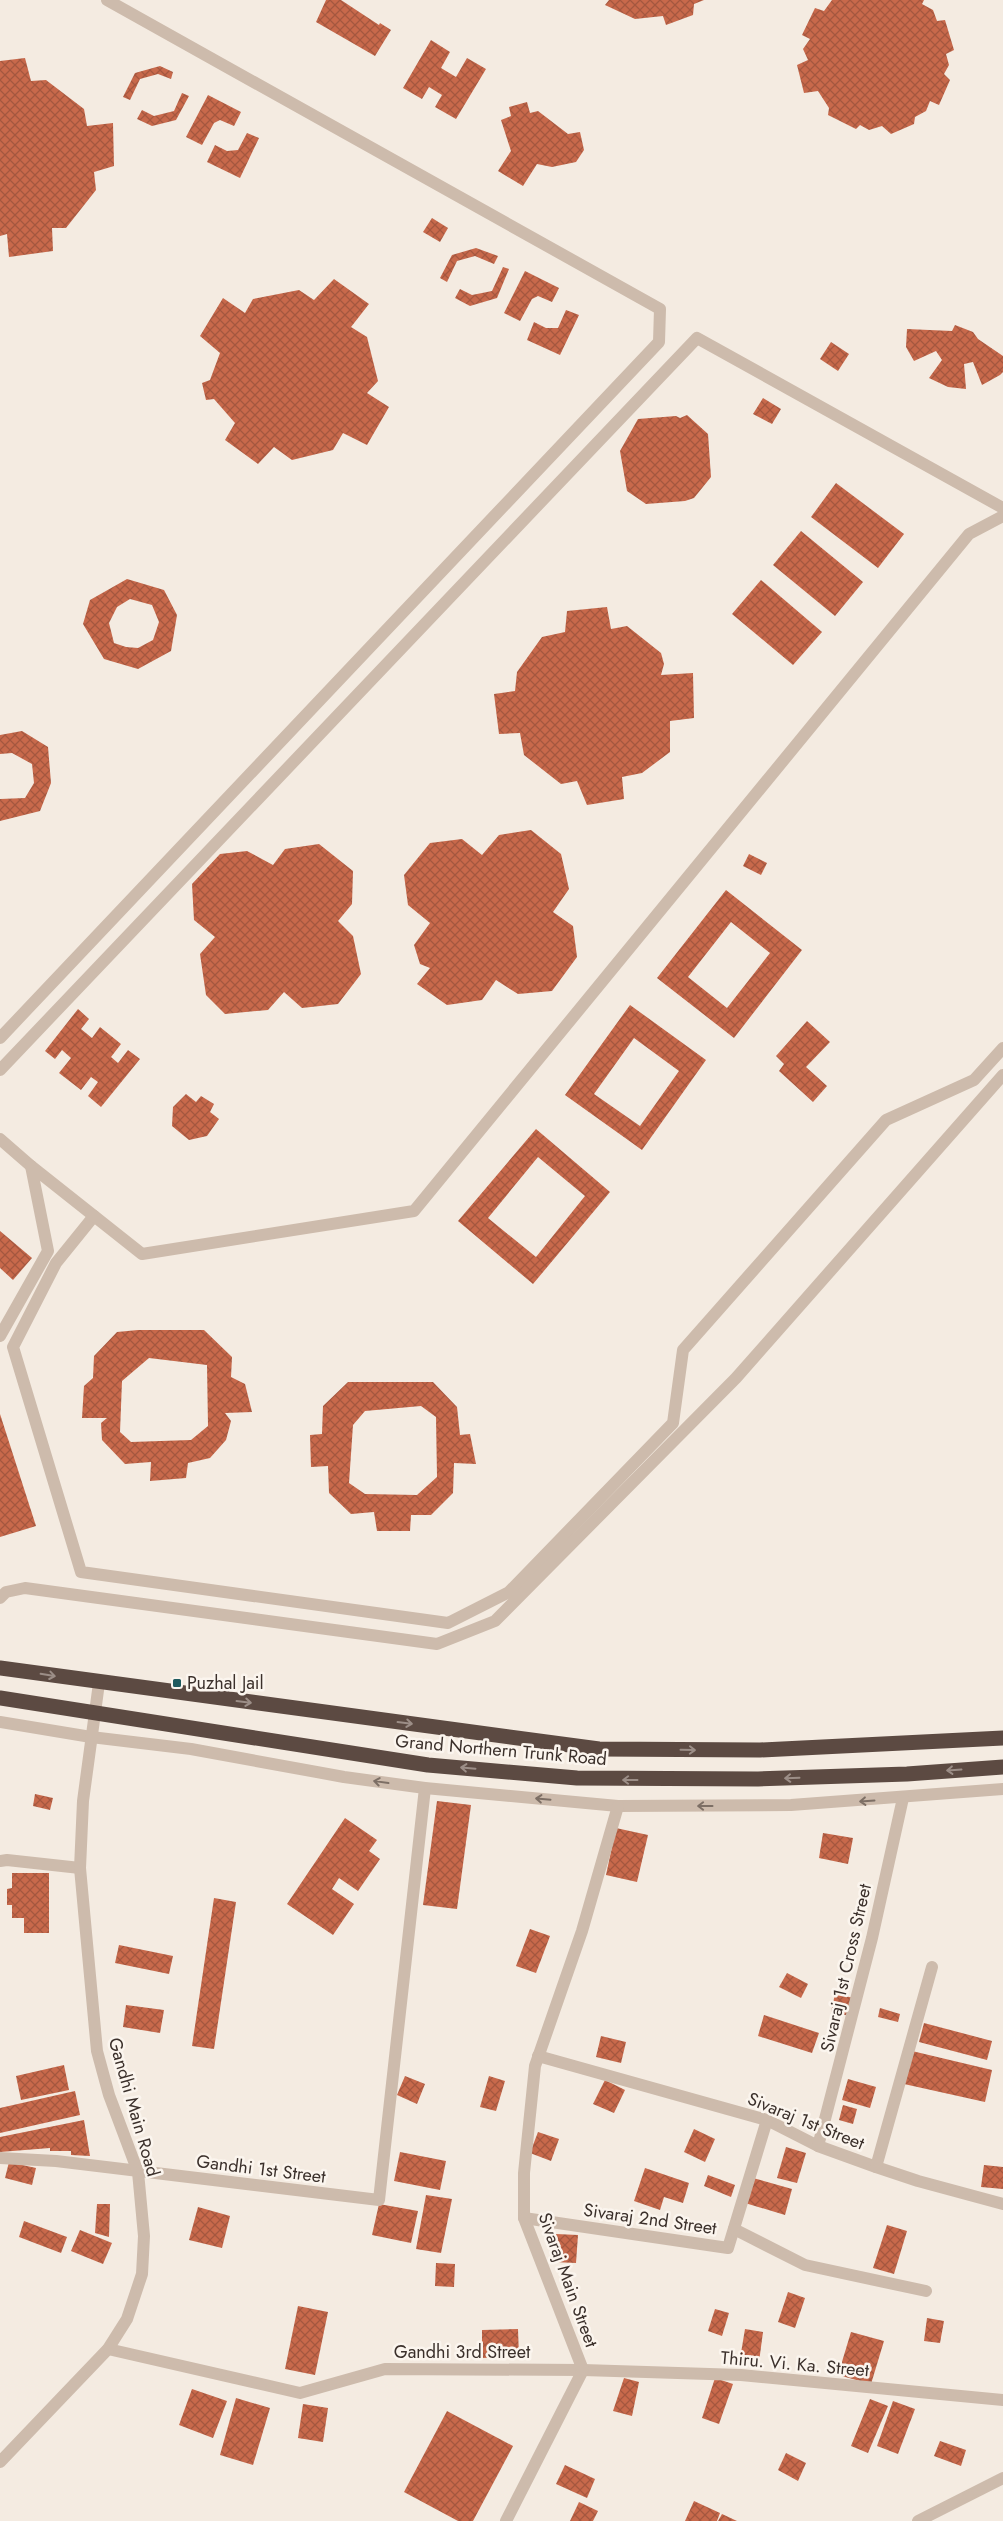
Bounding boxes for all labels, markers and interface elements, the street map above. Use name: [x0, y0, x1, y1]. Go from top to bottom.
place label: Puzhal Jail: [187, 1670, 264, 1696]
one-way arrow: [40, 1671, 56, 1681]
marker: Puzhal Jail: [171, 1677, 183, 1689]
one-way arrow: [236, 1697, 252, 1707]
one-way arrow: [397, 1718, 413, 1728]
street label: Grand Northern Trunk Road: [394, 1728, 608, 1772]
one-way arrow: [680, 1745, 696, 1755]
one-way arrow: [460, 1763, 476, 1773]
one-way arrow: [947, 1766, 963, 1775]
one-way arrow: [784, 1773, 800, 1783]
one-way arrow: [622, 1775, 638, 1785]
one-way arrow: [373, 1777, 389, 1787]
one-way arrow: [535, 1794, 551, 1804]
one-way arrow: [860, 1796, 876, 1805]
one-way arrow: [697, 1801, 714, 1811]
street label: Sivaraj 1st Cross Street: [814, 1881, 878, 2055]
street label: Gandhi Main Road: [102, 2034, 166, 2180]
street label: Sivaraj 1st Street: [744, 2086, 869, 2157]
street label: Gandhi 1st Street: [195, 2148, 328, 2190]
street label: Sivaraj 2nd Street: [582, 2197, 719, 2241]
street label: Sivaraj Main Street: [532, 2209, 605, 2352]
street label: Gandhi 3rd Street: [394, 2339, 531, 2365]
street label: Thiru. Vi. Ka. Street: [720, 2345, 871, 2383]

